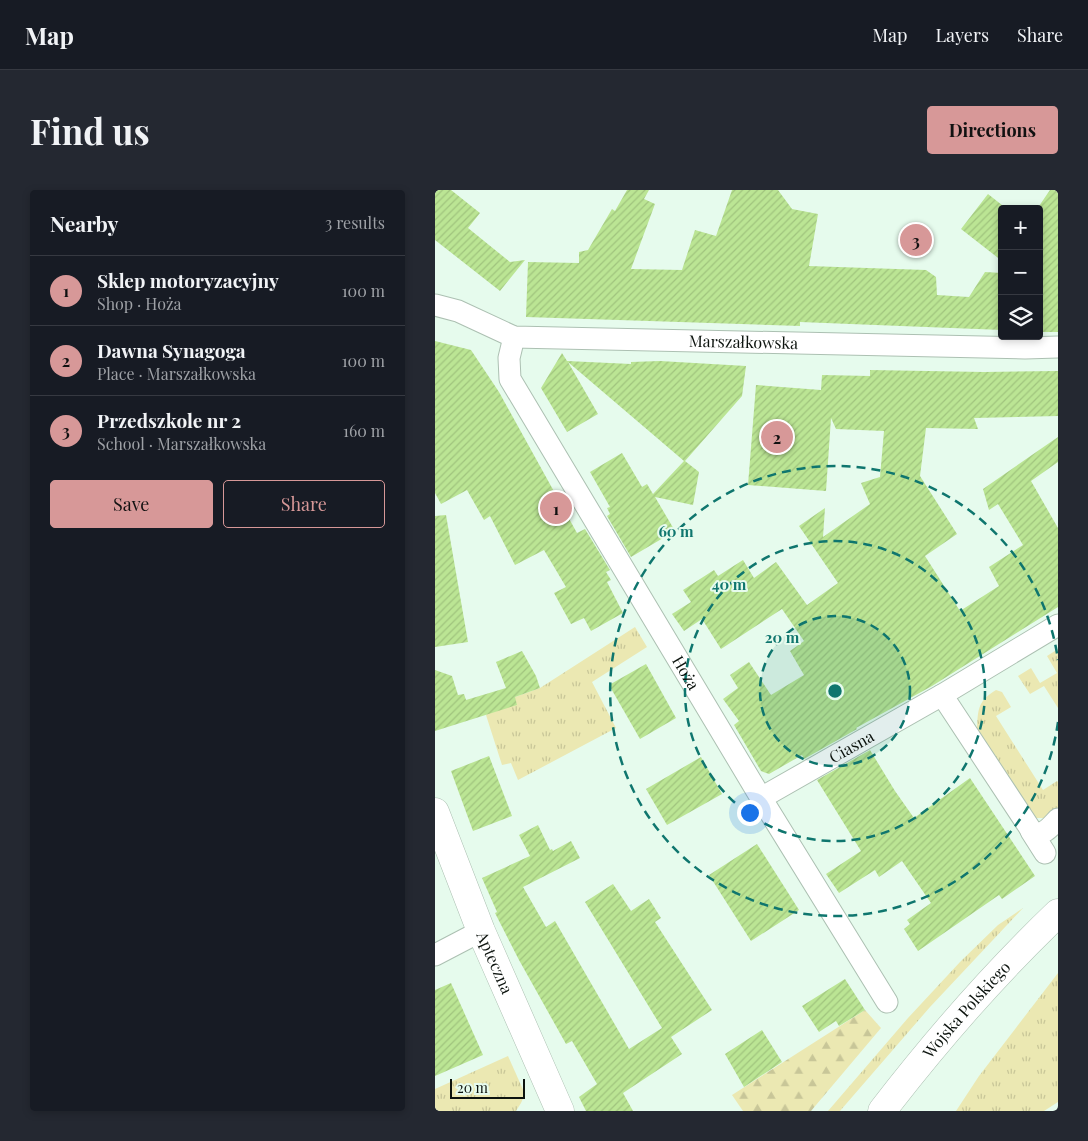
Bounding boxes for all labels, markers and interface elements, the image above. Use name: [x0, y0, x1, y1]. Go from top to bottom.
text: Map: [25, 19, 74, 51]
text: Map: [872, 23, 907, 47]
text: Layers: [935, 23, 989, 47]
text: Share: [1017, 23, 1063, 47]
button: Directions: [927, 106, 1058, 154]
text: Find us: [30, 107, 150, 154]
map controls: [998, 205, 1043, 340]
button: +: [998, 205, 1043, 250]
text: Nearby: [50, 209, 119, 237]
text: 3 results: [325, 212, 385, 233]
pin: 3: [900, 221, 932, 259]
button: −: [998, 250, 1043, 295]
text: Sklep motoryzacyjny: [97, 267, 279, 293]
text: 1: [63, 280, 69, 301]
text: 100 m: [342, 280, 385, 301]
text: Shop · Hoża: [97, 293, 181, 314]
button: layers: [998, 295, 1043, 340]
street label: Marszałkowska: [689, 330, 798, 353]
text: Dawna Synagoga: [97, 337, 246, 363]
text: 2: [62, 350, 70, 371]
text: 100 m: [342, 350, 385, 371]
text: Place · Marszałkowska: [97, 363, 256, 384]
text: Przedszkole nr 2: [97, 407, 241, 433]
pin: 2: [761, 418, 793, 456]
text: 3: [62, 420, 70, 441]
text: 160 m: [343, 420, 385, 441]
text: School · Marszałkowska: [97, 433, 266, 454]
button: Save: [50, 480, 213, 528]
button: Share: [223, 480, 385, 528]
pin: 1: [540, 489, 572, 527]
text: 60 m: [658, 521, 694, 541]
text: 40 m: [712, 574, 747, 594]
text: 20 m: [765, 627, 800, 647]
street label: Hoża: [668, 652, 705, 693]
centre of rings: [826, 682, 844, 700]
street label: Ciasna: [825, 725, 877, 767]
your location: [737, 800, 763, 826]
street label: Apteczna: [472, 927, 518, 997]
street label: Wojska Polskiego: [917, 956, 1015, 1063]
scale bar: [450, 1076, 525, 1099]
text: 20 m: [457, 1078, 488, 1097]

